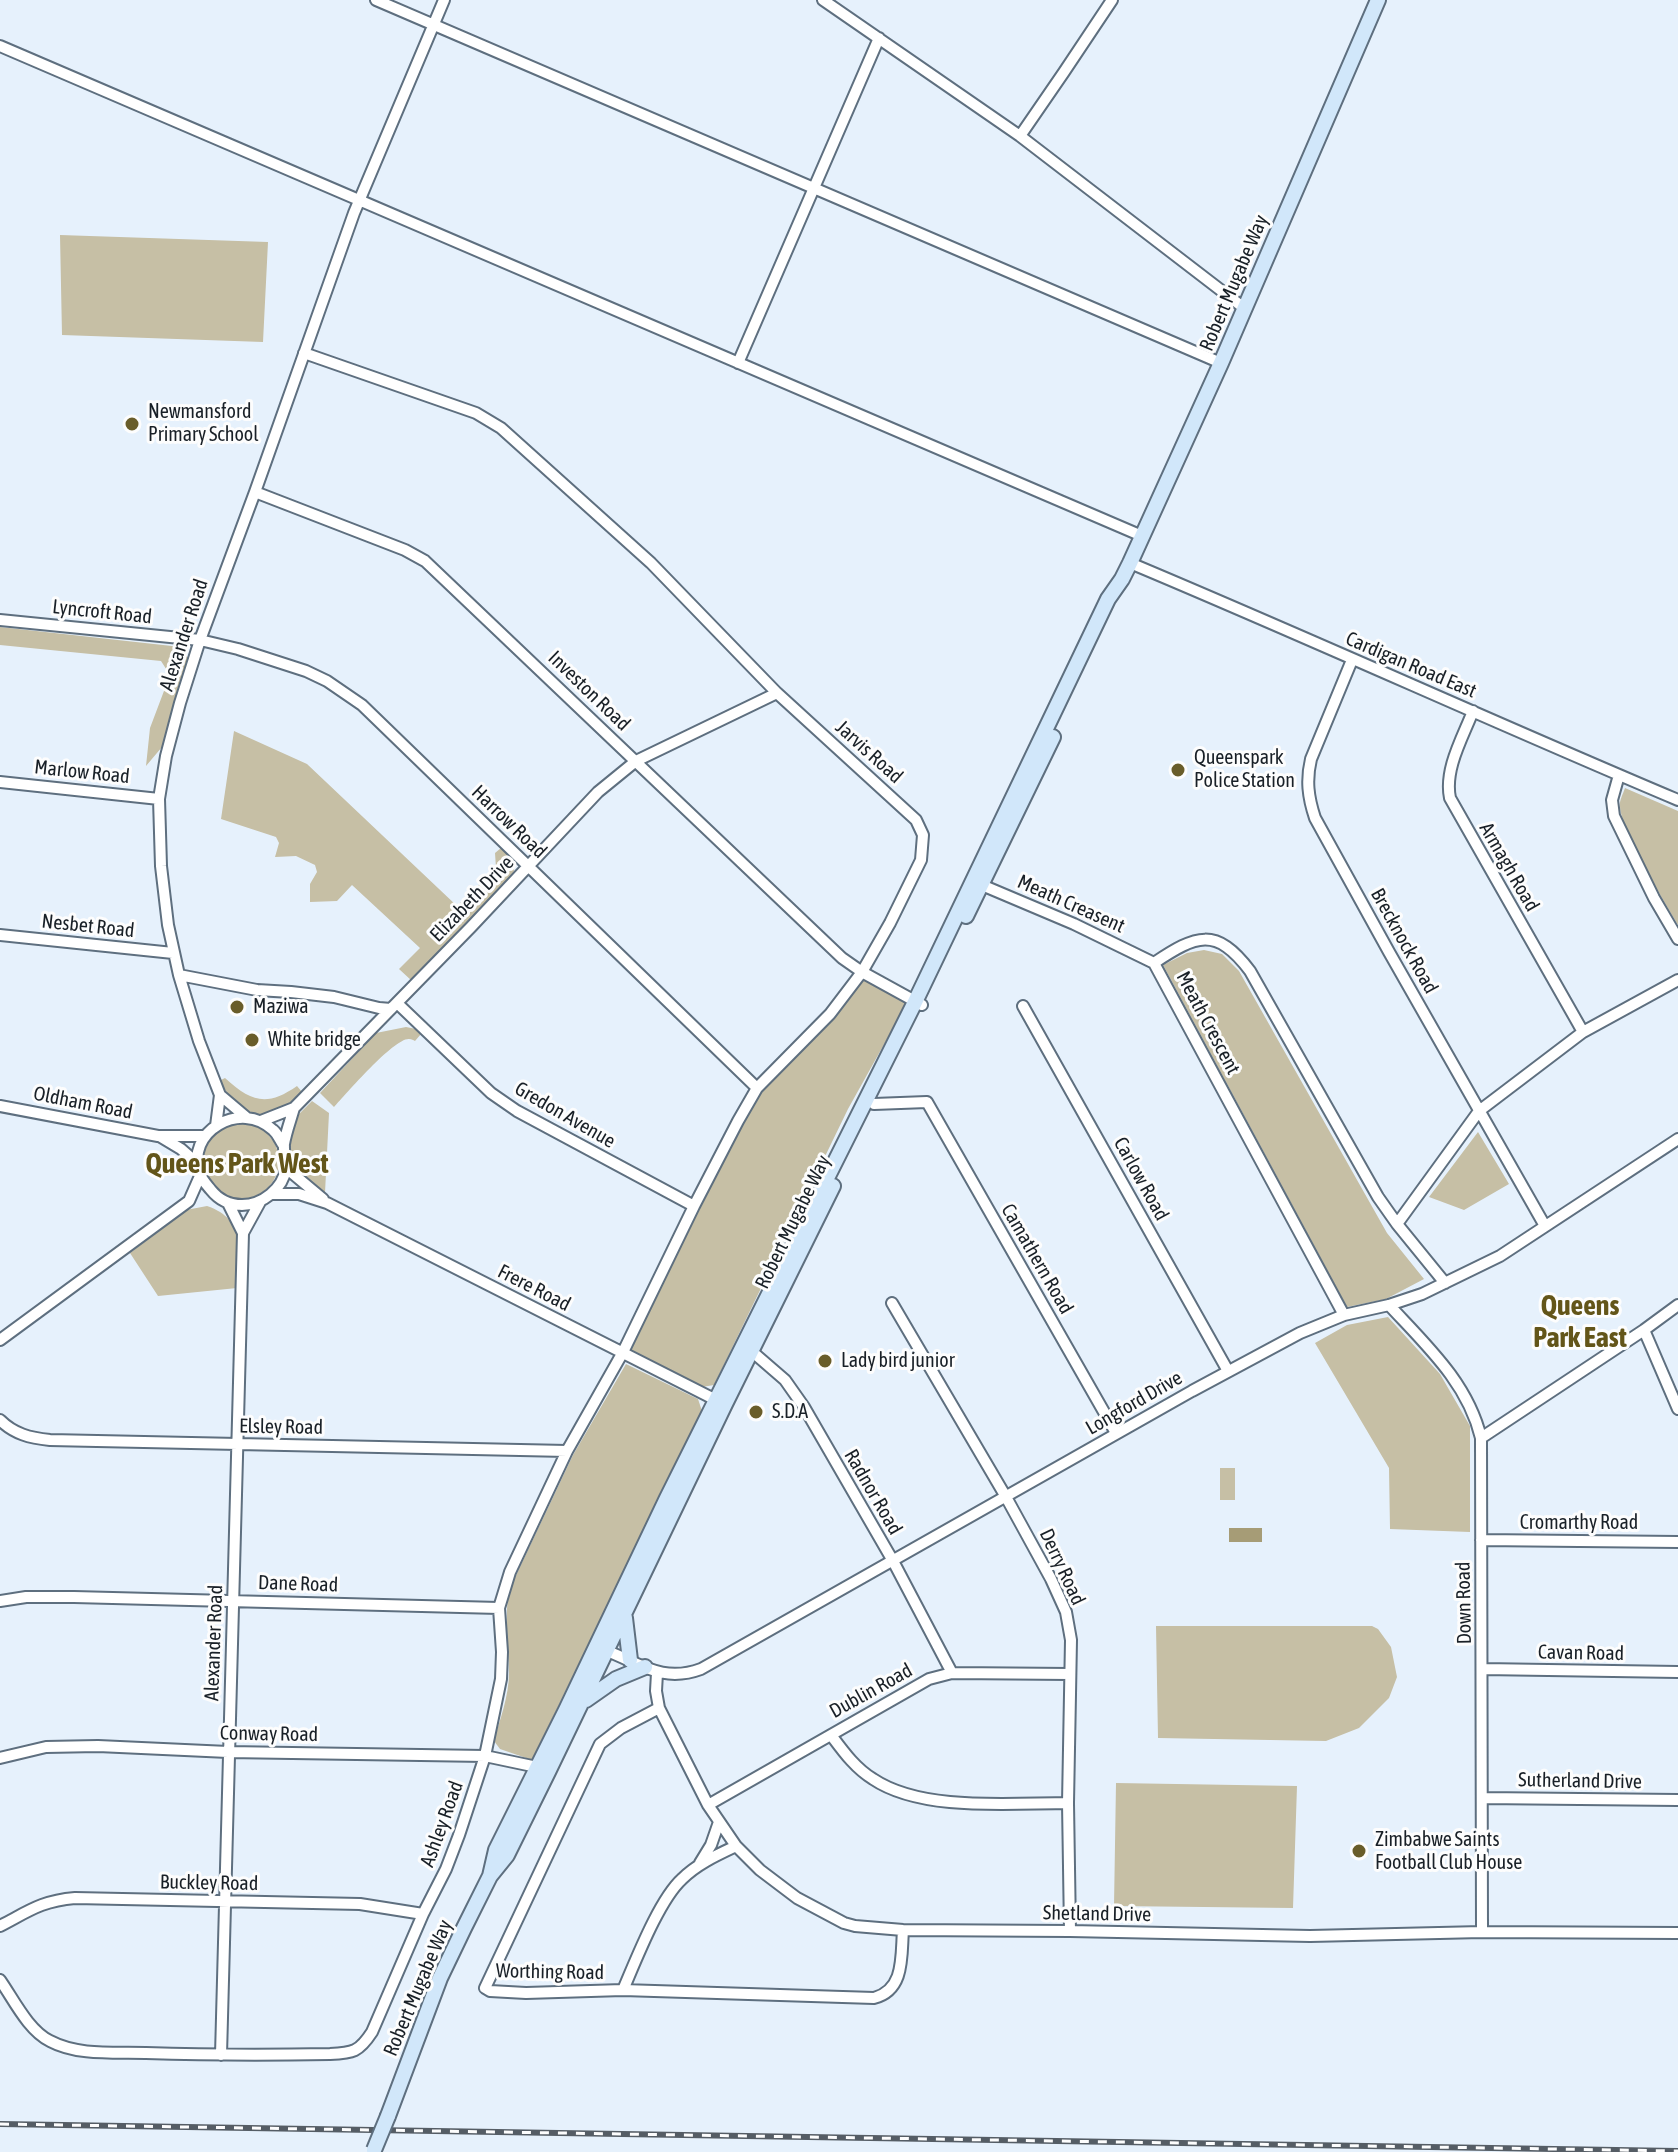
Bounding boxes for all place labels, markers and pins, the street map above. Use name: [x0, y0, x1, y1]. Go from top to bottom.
place label: Newmansford Primary School: [148, 400, 258, 447]
marker: Newmansford Primary School: [123, 415, 141, 433]
place label: Queenspark Police Station: [1194, 746, 1295, 793]
marker: Queenspark Police Station: [1169, 761, 1187, 779]
place label: Maziwa: [253, 995, 309, 1019]
marker: Maziwa: [228, 998, 246, 1016]
place label: White bridge: [268, 1028, 361, 1052]
marker: White bridge: [243, 1031, 261, 1049]
place label: Lady bird junior: [841, 1349, 955, 1373]
marker: Lady bird junior: [816, 1352, 834, 1370]
place label: S.D.A: [772, 1400, 808, 1424]
marker: S.D.A: [747, 1403, 765, 1421]
place label: Zimbabwe Saints Football Club House: [1375, 1828, 1522, 1875]
marker: Zimbabwe Saints Football Club House: [1350, 1842, 1368, 1860]

